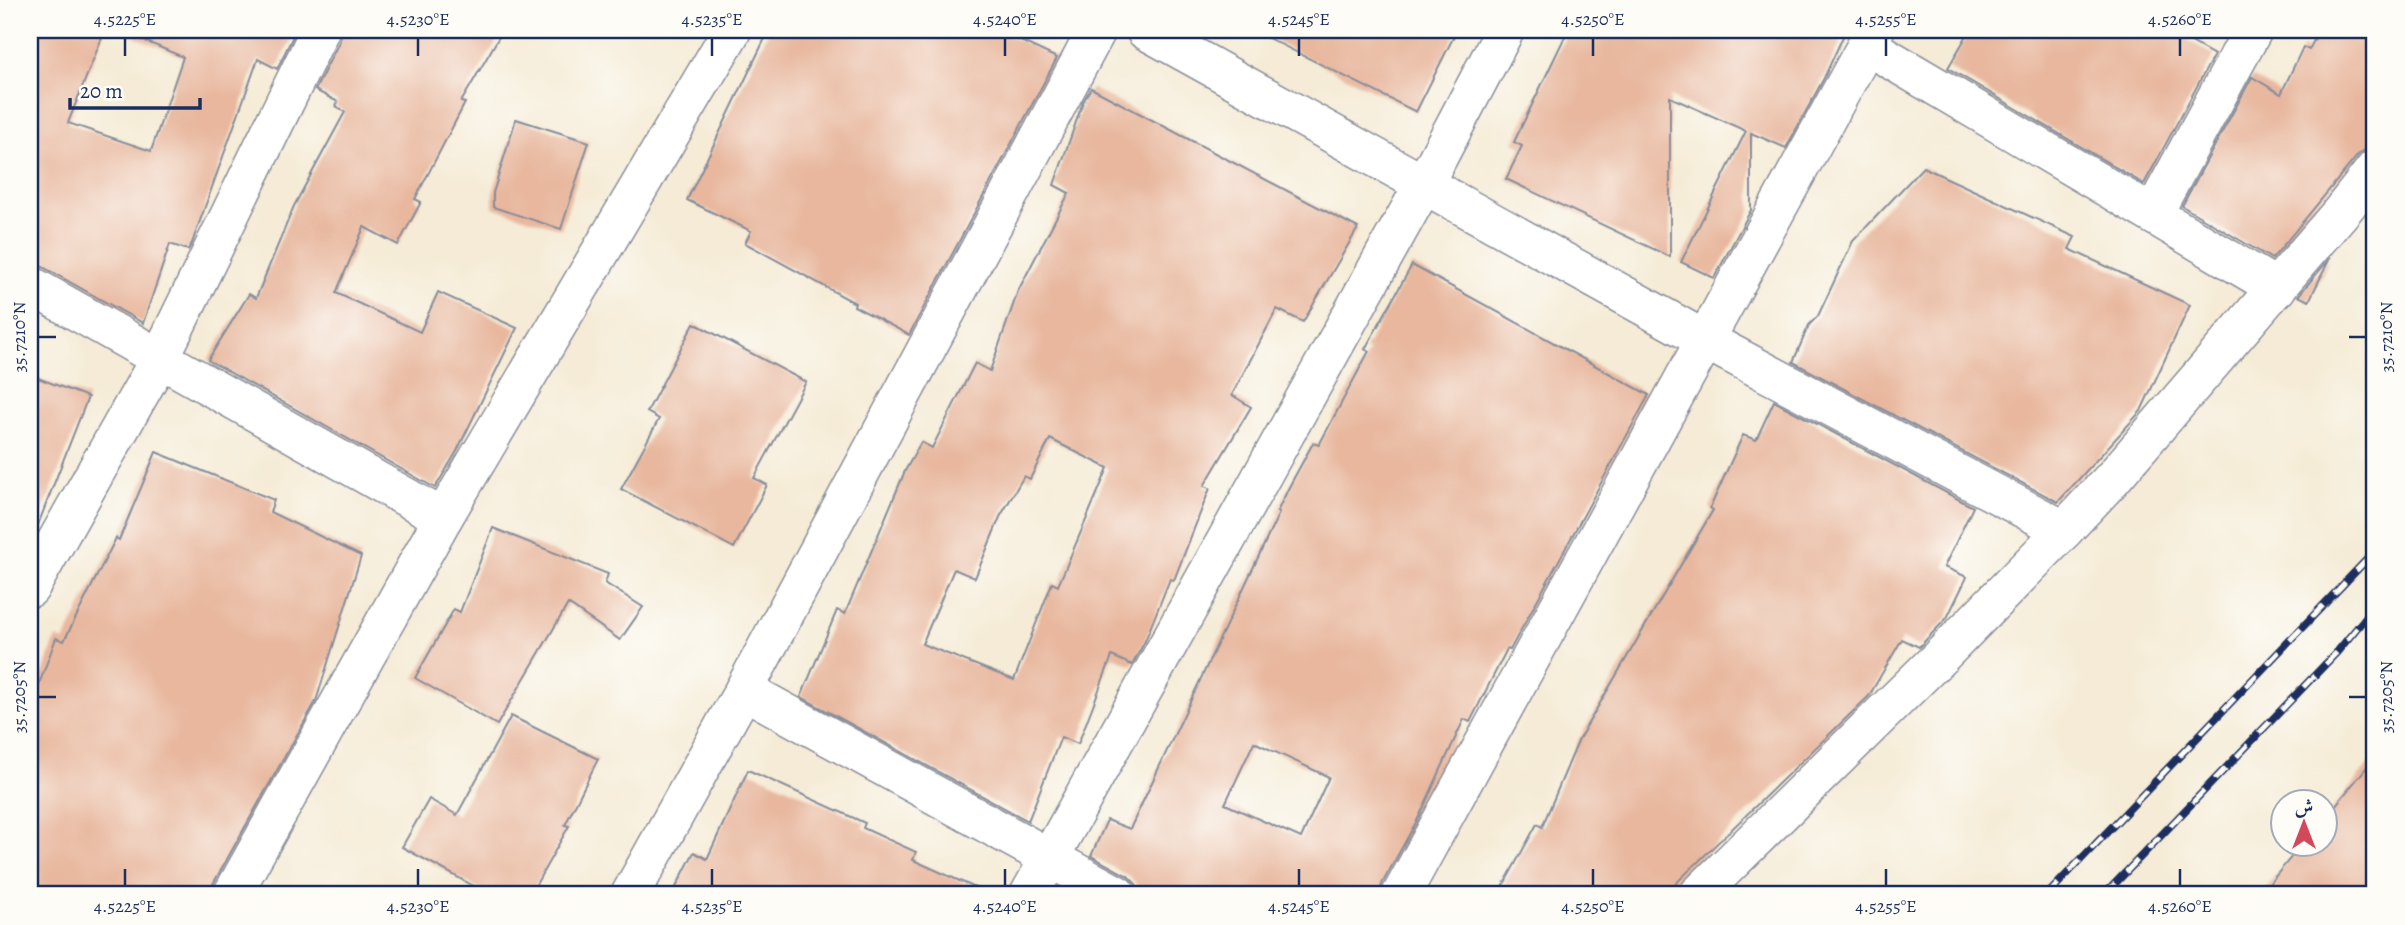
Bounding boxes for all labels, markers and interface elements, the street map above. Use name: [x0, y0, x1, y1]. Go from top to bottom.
text: 4.5225°E: [94, 7, 156, 31]
text: 4.5230°E: [386, 7, 450, 31]
text: 4.5235°E: [681, 7, 743, 31]
text: 4.5240°E: [973, 7, 1037, 31]
text: 4.5245°E: [1268, 7, 1330, 31]
text: 4.5250°E: [1561, 7, 1625, 31]
text: 4.5255°E: [1855, 7, 1917, 31]
text: 4.5260°E: [2148, 7, 2212, 31]
scale bar: [70, 66, 200, 110]
text: 20 m: [80, 77, 123, 105]
text: 35.7210°N: [7, 301, 31, 372]
text: 35.7210°N: [2374, 301, 2398, 372]
text: 35.7205°N: [7, 661, 31, 733]
text: 35.7205°N: [2374, 661, 2398, 733]
north arrow: [2268, 788, 2338, 858]
text: ش: [2295, 794, 2313, 820]
text: 4.5225°E: [94, 894, 156, 918]
text: 4.5230°E: [386, 894, 450, 918]
text: 4.5235°E: [681, 894, 743, 918]
text: 4.5240°E: [973, 894, 1037, 918]
text: 4.5245°E: [1268, 894, 1330, 918]
text: 4.5250°E: [1561, 894, 1625, 918]
text: 4.5255°E: [1855, 894, 1917, 918]
text: 4.5260°E: [2148, 894, 2212, 918]

